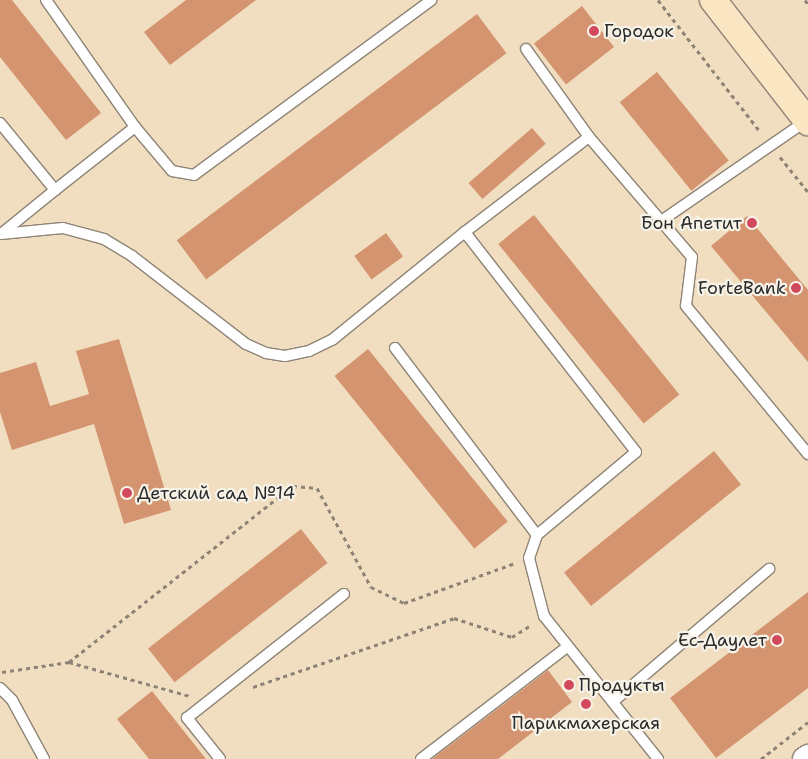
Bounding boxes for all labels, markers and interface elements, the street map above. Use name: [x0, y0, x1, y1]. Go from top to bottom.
place label: Городок: [604, 20, 674, 42]
marker: Городок: [588, 25, 600, 37]
place label: Бон Апетит: [641, 212, 742, 234]
marker: Бон Апетит: [746, 217, 758, 229]
place label: ForteBank: [698, 277, 786, 299]
marker: ForteBank: [790, 282, 802, 294]
place label: Детский сад №14: [137, 482, 295, 504]
marker: Детский сад №14: [121, 487, 133, 499]
place label: Ес-Даулет: [678, 629, 767, 651]
marker: Ес-Даулет: [771, 634, 783, 646]
place label: Продукты: [579, 674, 665, 696]
marker: Продукты: [563, 679, 575, 691]
marker: Парикмахерская: [580, 698, 592, 710]
place label: Парикмахерская: [512, 712, 660, 734]

